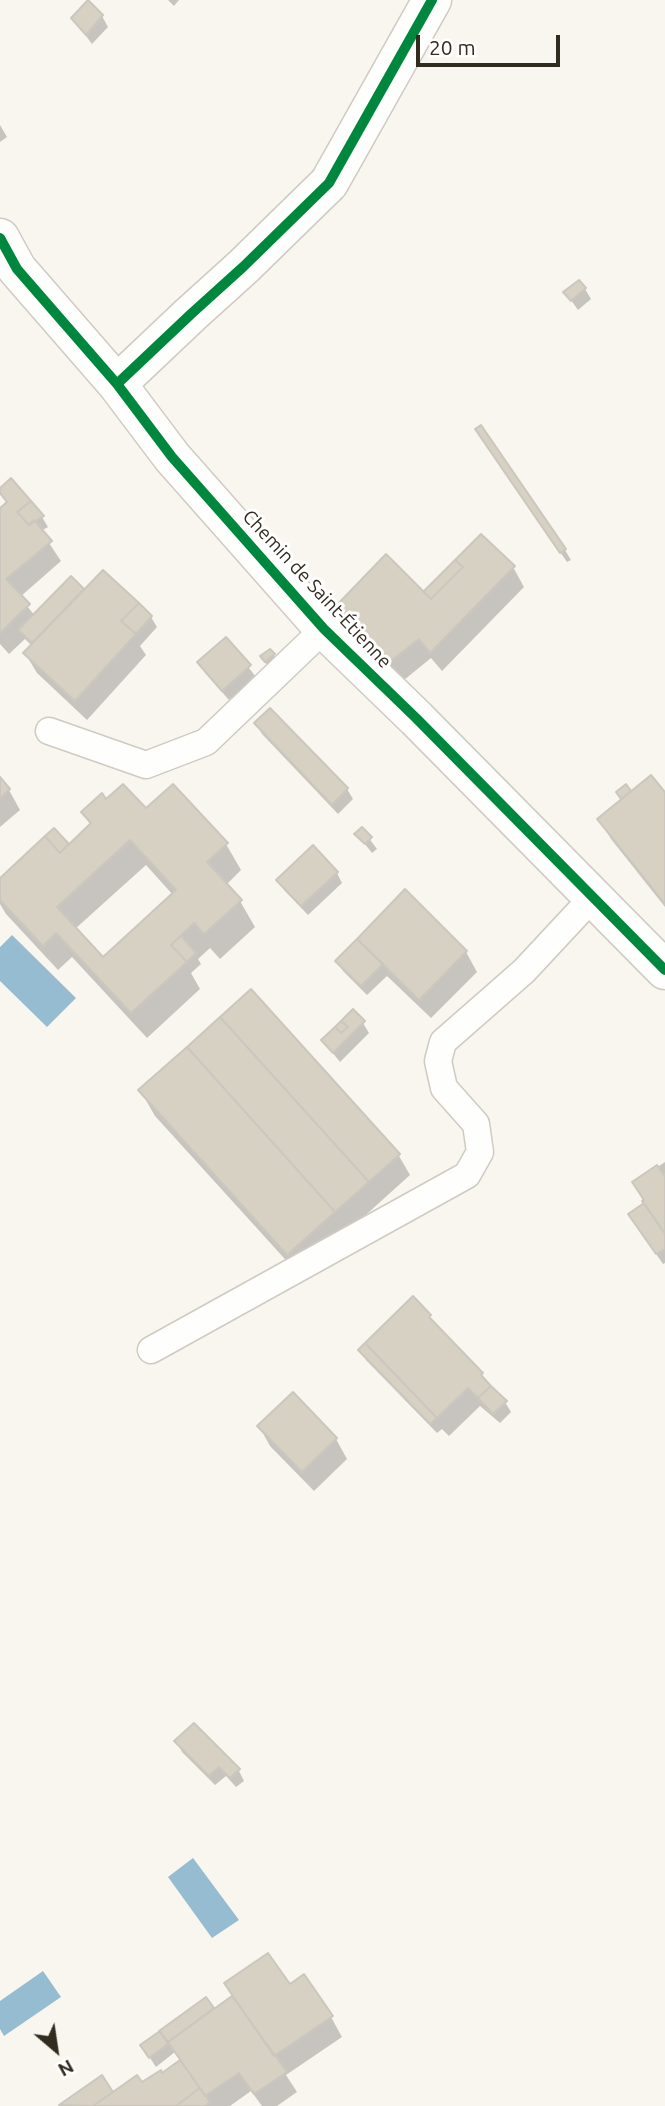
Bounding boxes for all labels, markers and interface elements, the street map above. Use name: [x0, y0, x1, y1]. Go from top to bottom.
scale bar: [420, 21, 564, 65]
text: 20 m: [429, 35, 476, 59]
street label: Chemin de Saint-Étienne: [238, 505, 396, 673]
north arrow: [21, 2015, 91, 2085]
text: N: [55, 2055, 78, 2081]

